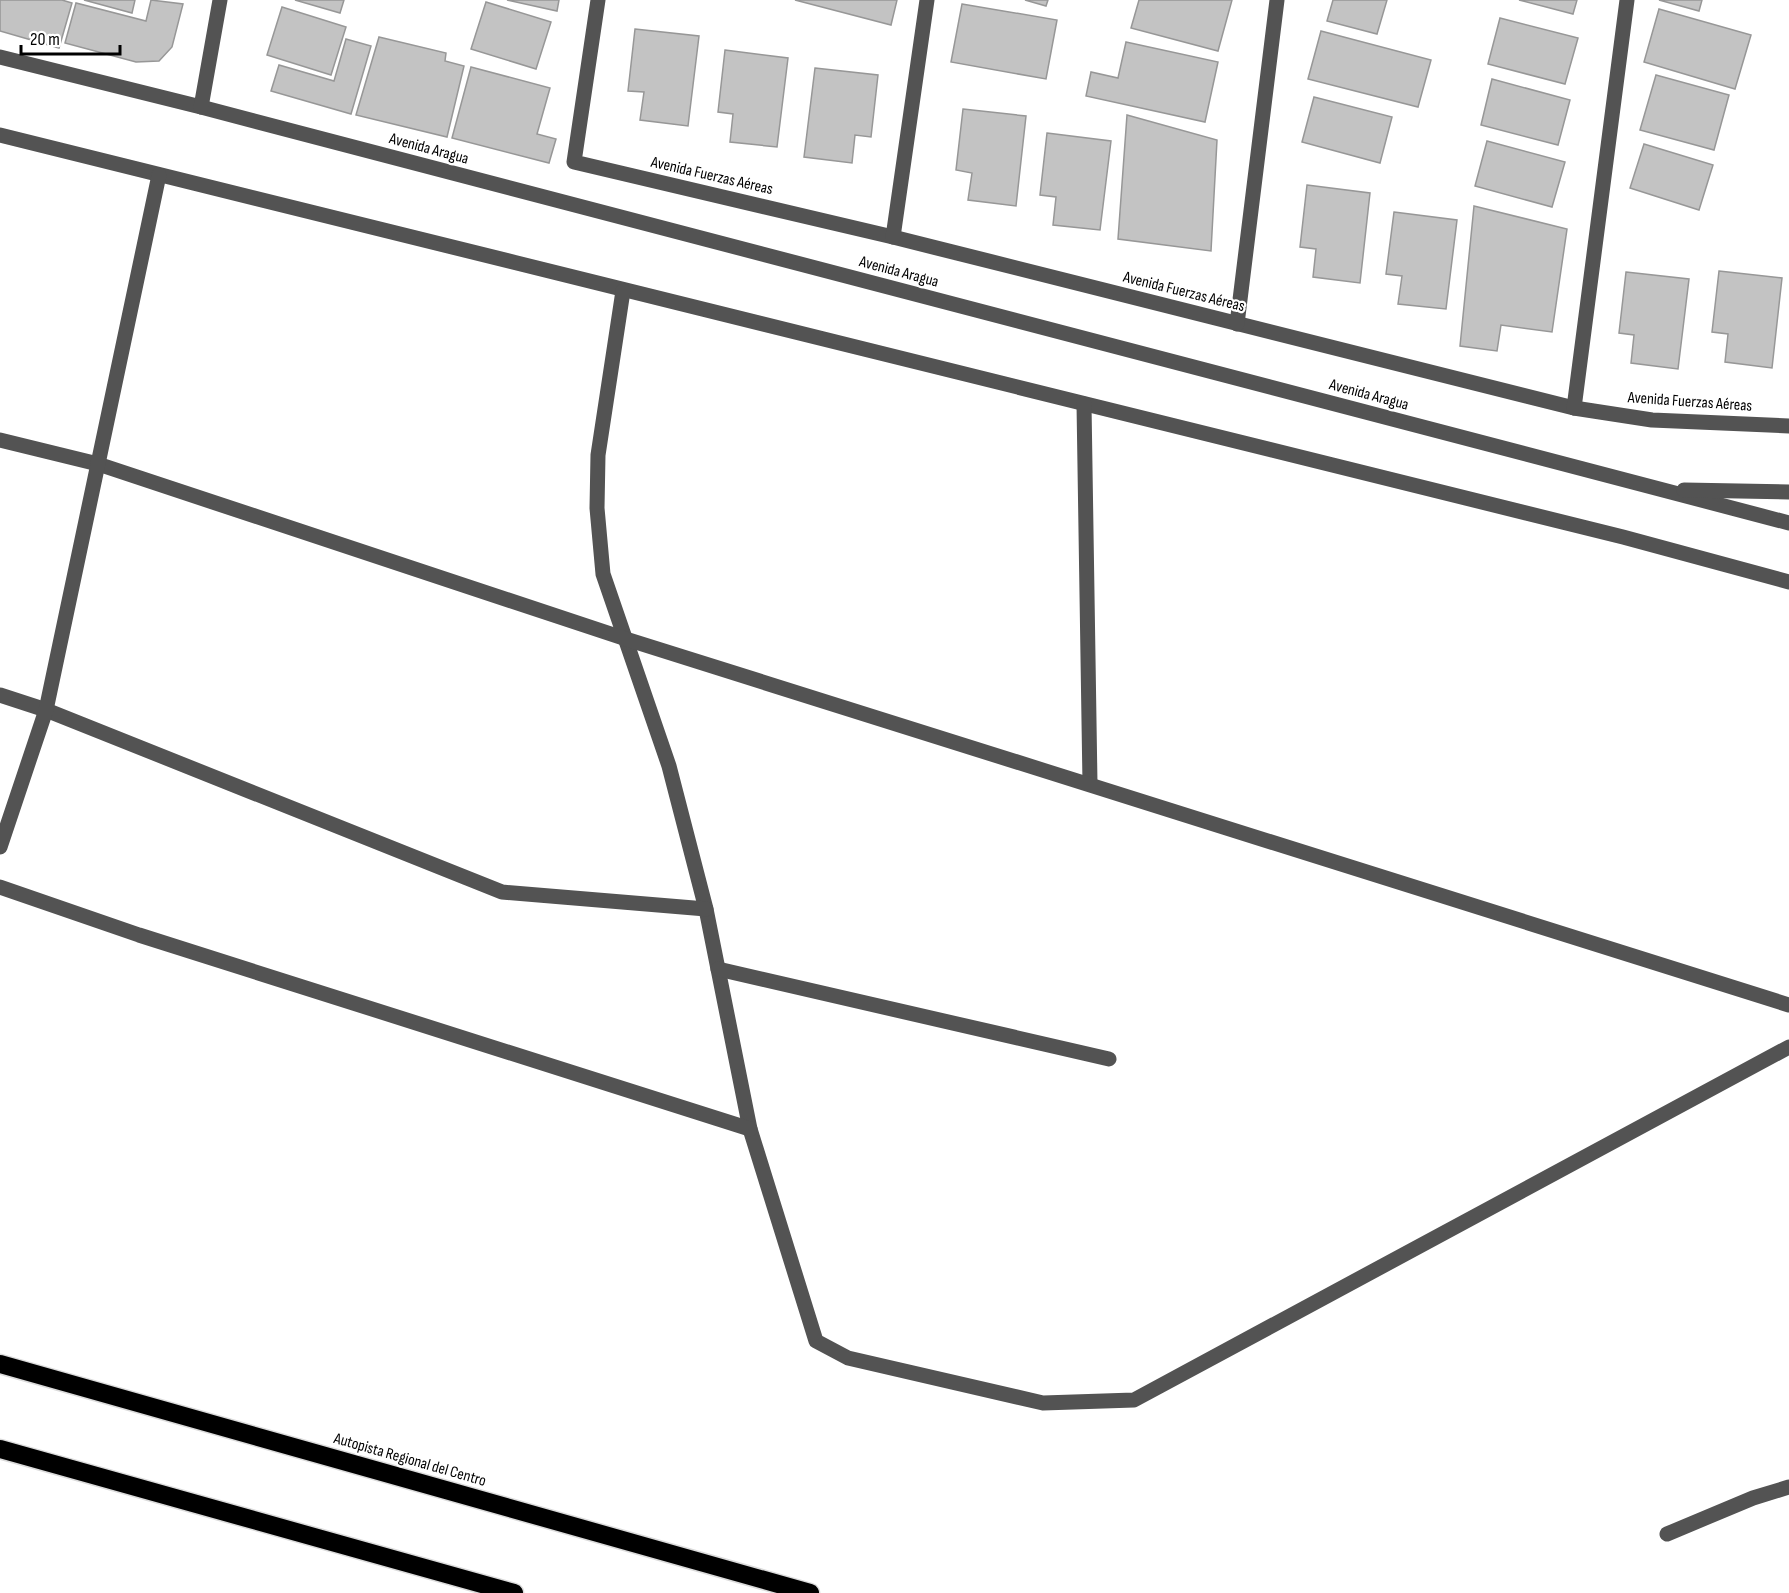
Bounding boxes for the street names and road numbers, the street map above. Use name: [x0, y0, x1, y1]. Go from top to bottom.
street label: Avenida Aragua: [386, 129, 471, 169]
street label: Avenida Fuerzas Aéreas: [648, 153, 775, 199]
street label: Avenida Aragua: [856, 252, 941, 292]
street label: Avenida Fuerzas Aéreas: [1120, 267, 1247, 316]
street label: Avenida Aragua: [1326, 375, 1411, 415]
street label: Avenida Fuerzas Aéreas: [1626, 388, 1753, 416]
street label: Autopista Regional del Centro: [331, 1429, 488, 1491]

